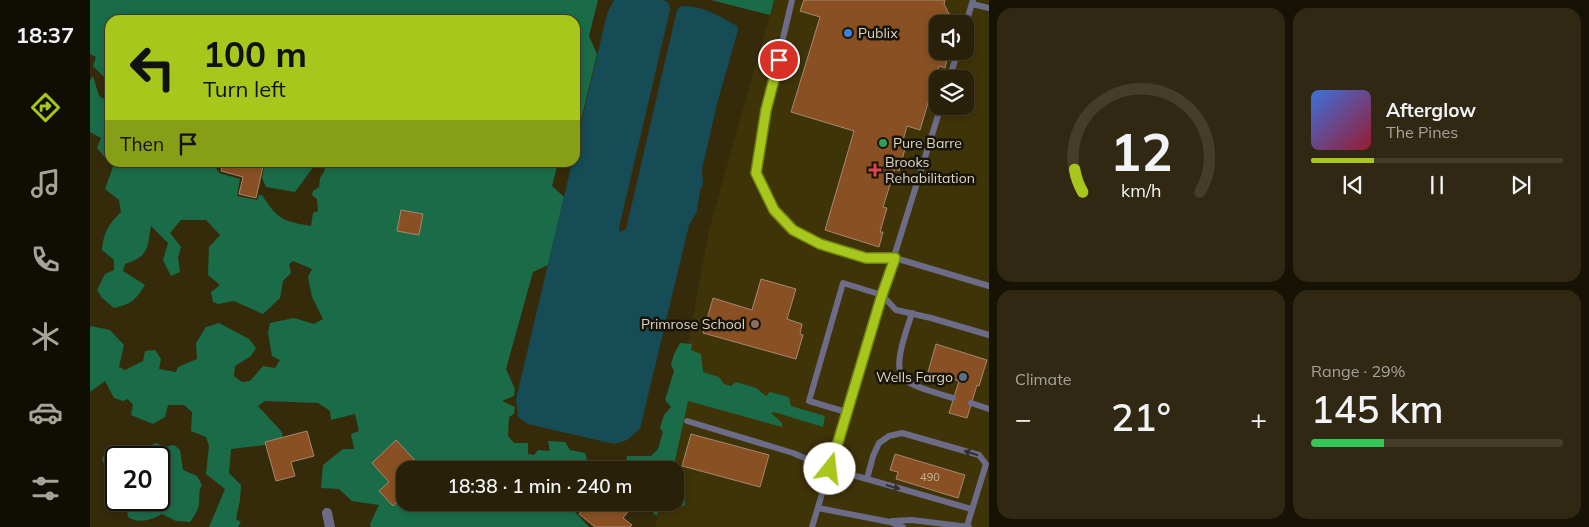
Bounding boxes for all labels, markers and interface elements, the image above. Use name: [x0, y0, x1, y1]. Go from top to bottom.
map controls: [929, 15, 974, 115]
button: sound: [929, 15, 974, 60]
text: 18:37: [16, 21, 74, 49]
place label: Publix: [858, 24, 898, 42]
marker: Publix: [842, 27, 854, 39]
text: 100 m: [203, 32, 307, 76]
icon: left: [120, 35, 185, 100]
pin: [758, 39, 800, 81]
icon: arrive: [765, 46, 793, 74]
button: layers: [929, 70, 974, 115]
text: Turn left: [203, 75, 286, 103]
icon: directions: [28, 90, 63, 125]
text: Afterglow: [1386, 98, 1476, 122]
text: 12: [1110, 119, 1172, 184]
text: The Pines: [1386, 122, 1458, 142]
icon: arrive: [174, 130, 202, 158]
text: Then: [120, 132, 164, 156]
place label: Pure Barre: [893, 134, 962, 152]
marker: Pure Barre: [877, 137, 889, 149]
place label: Brooks Rehabilitation: [885, 153, 975, 187]
marker: Brooks Rehabilitation: [869, 164, 881, 176]
icon: music: [28, 166, 63, 201]
icon: previous: [1339, 171, 1367, 199]
icon: pause: [1423, 171, 1451, 199]
icon: next: [1507, 171, 1535, 199]
text: km/h: [1121, 179, 1161, 201]
icon: phone: [28, 242, 63, 277]
place label: Primrose School: [641, 315, 745, 333]
marker: Primrose School: [749, 318, 761, 330]
icon: climate: [28, 319, 63, 354]
text: Range · 29%: [1311, 361, 1406, 381]
place label: Wells Fargo: [876, 368, 953, 386]
text: Climate: [1015, 369, 1071, 389]
marker: Wells Fargo: [957, 371, 969, 383]
text: 145 km: [1311, 385, 1444, 433]
text: 21°: [1111, 393, 1171, 441]
icon: car: [28, 395, 63, 430]
text: −: [1015, 401, 1032, 436]
text: +: [1250, 401, 1267, 436]
position arrow: [803, 442, 855, 494]
speed limit sign: 20: [105, 446, 170, 511]
one-way arrow: [963, 449, 978, 457]
house number: 490: [920, 470, 940, 484]
icon: filters: [28, 471, 63, 506]
text: 18:38 · 1 min · 240 m: [447, 474, 633, 498]
one-way arrow: [885, 483, 900, 491]

